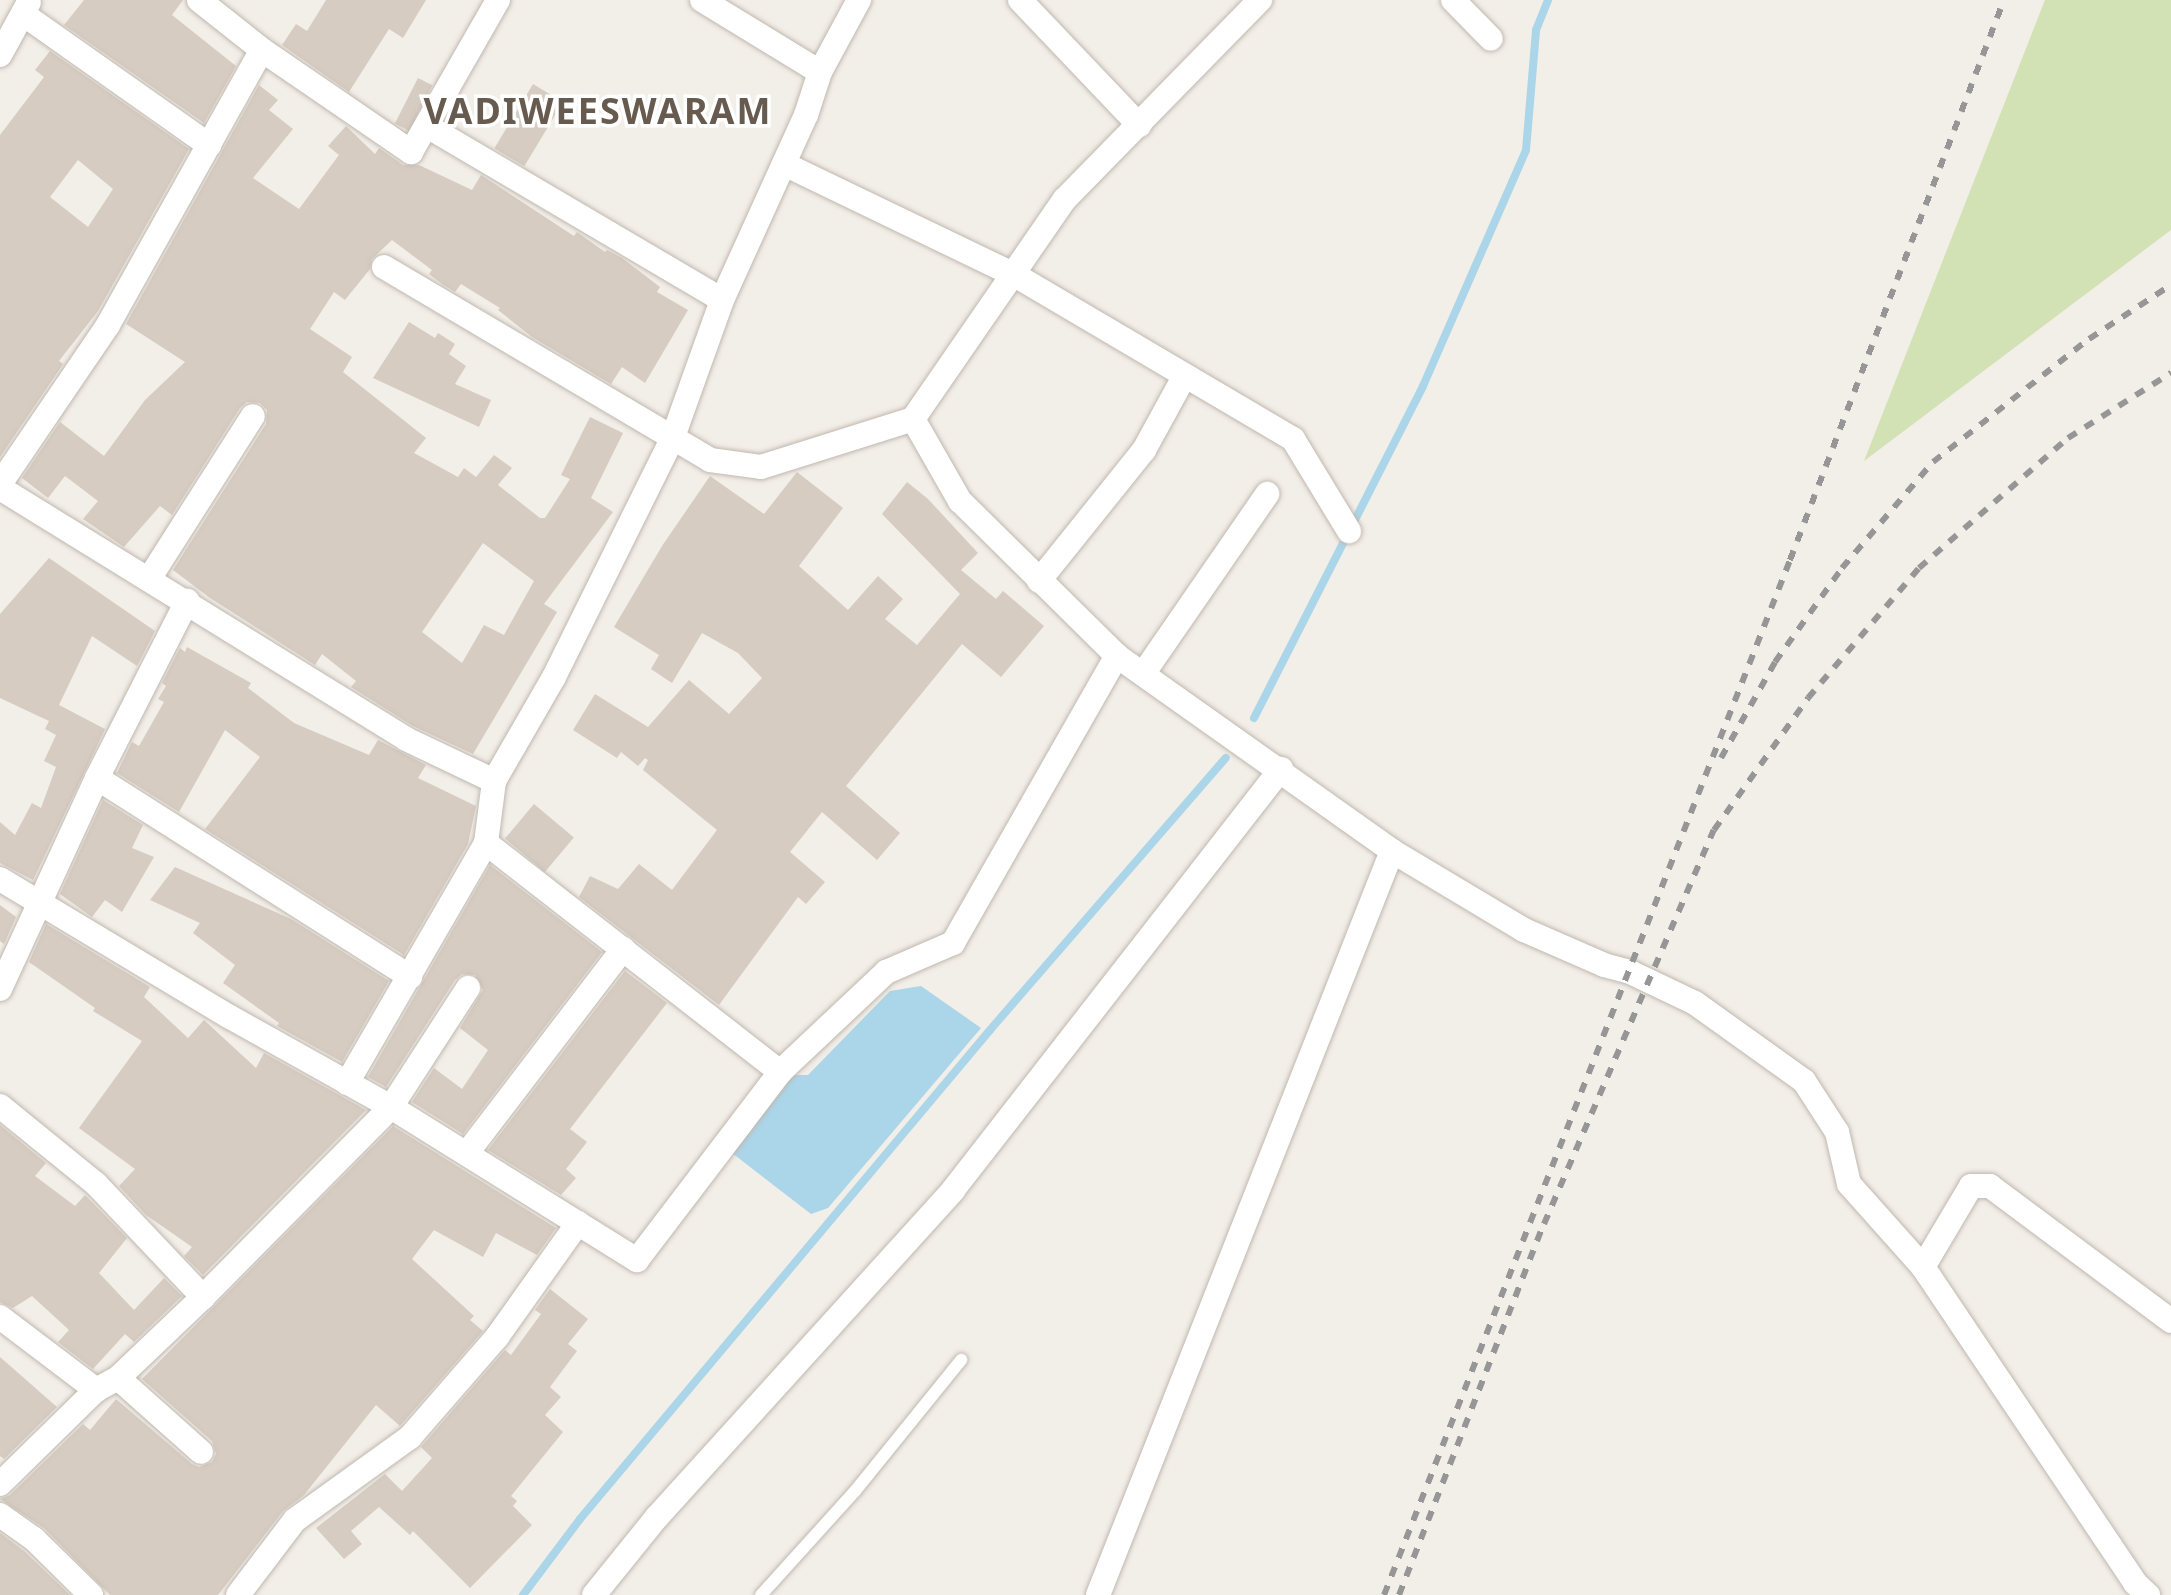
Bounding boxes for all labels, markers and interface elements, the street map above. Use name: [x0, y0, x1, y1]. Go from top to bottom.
district label: VADIWEESWARAM: [424, 89, 772, 133]

